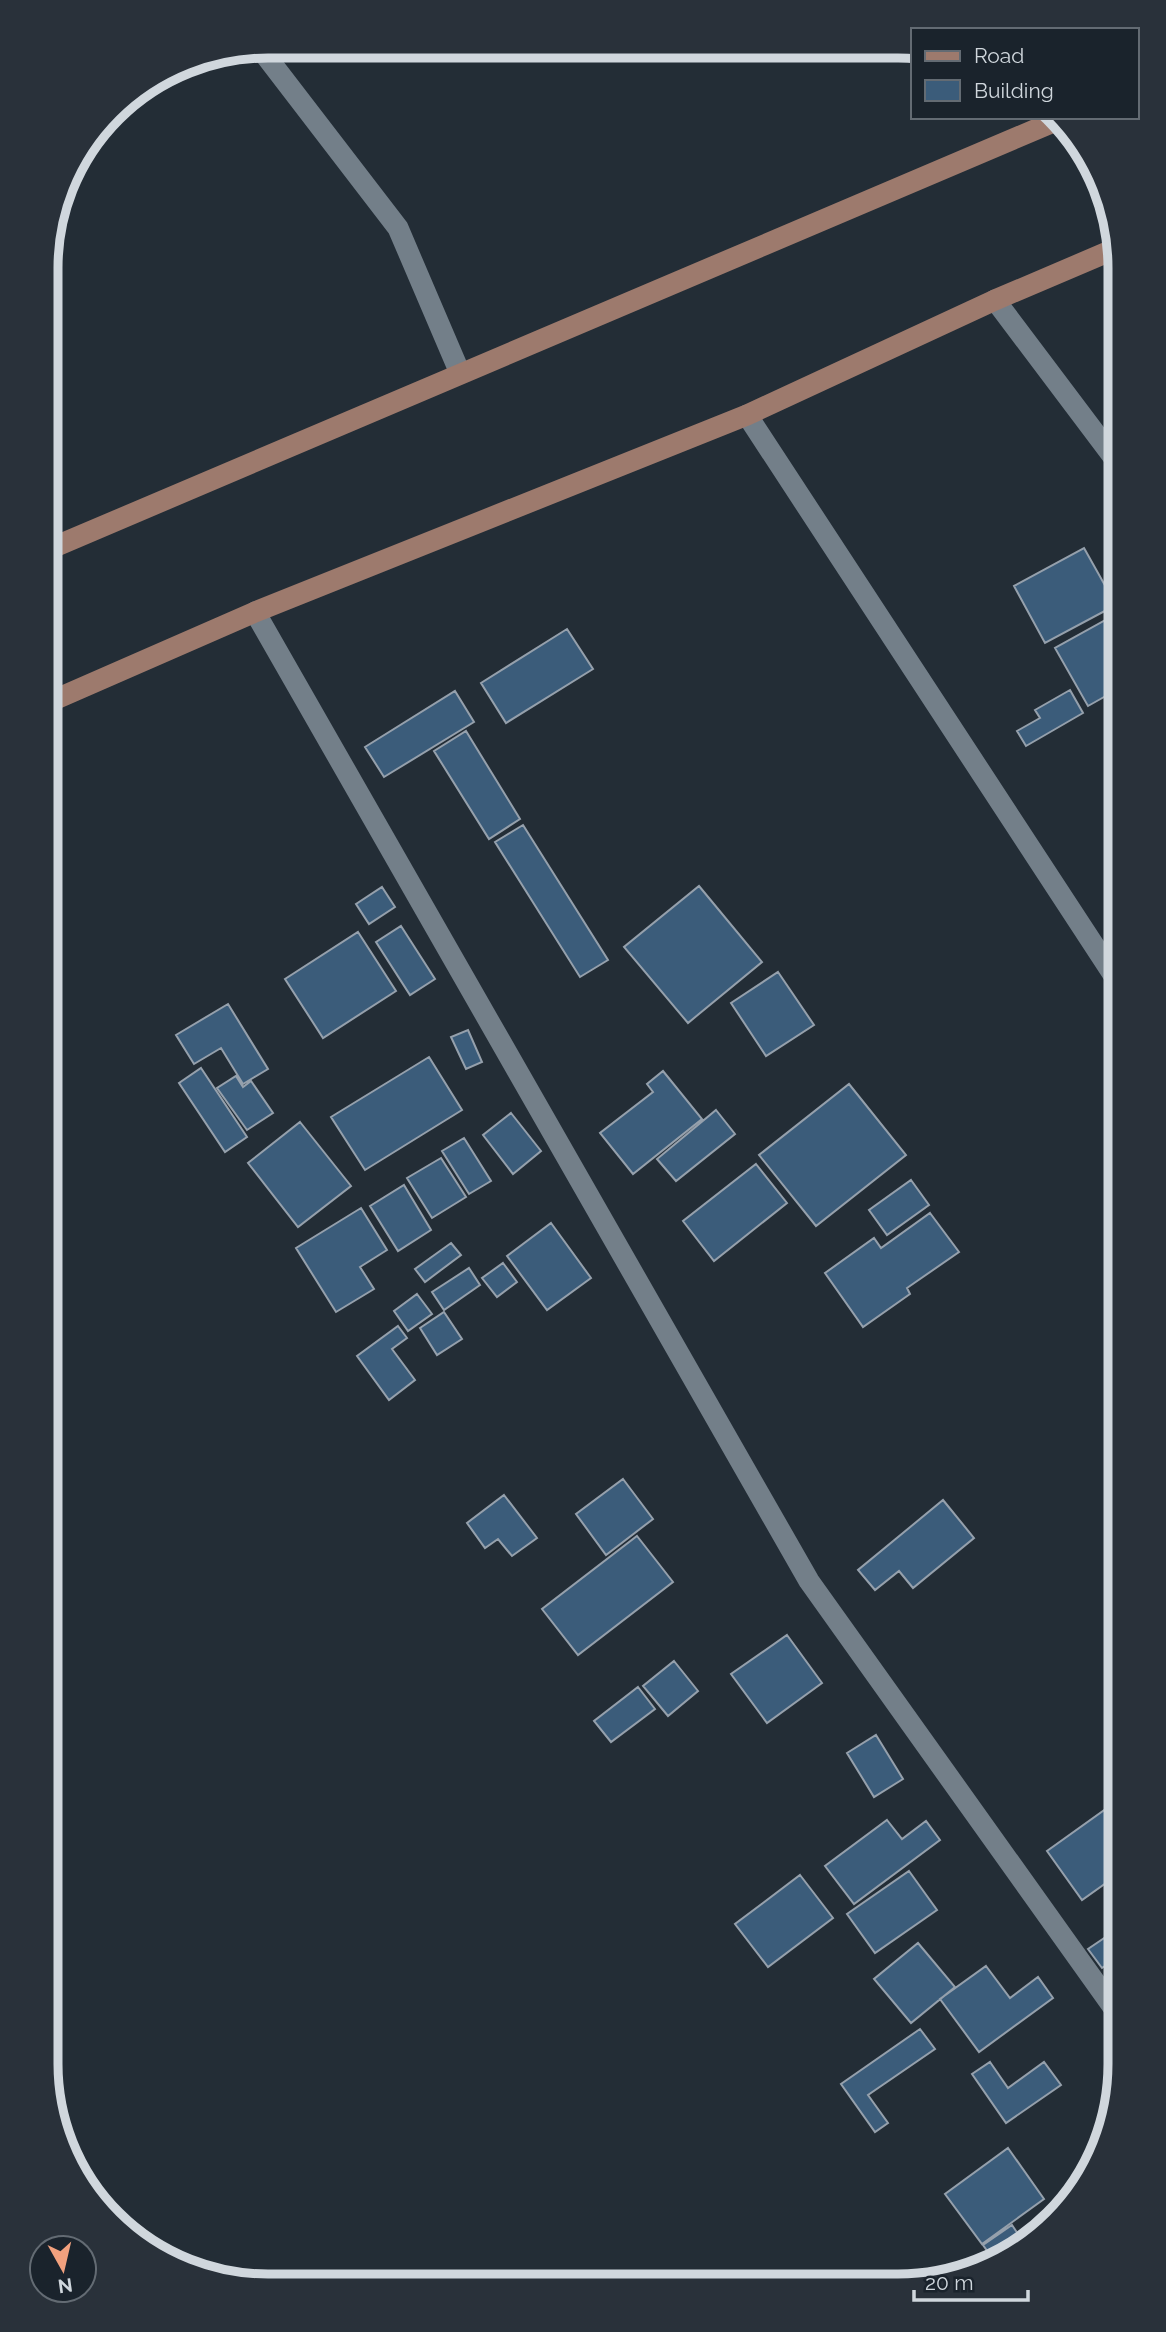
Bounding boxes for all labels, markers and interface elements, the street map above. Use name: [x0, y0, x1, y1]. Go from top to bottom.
legend: [911, 28, 1138, 119]
text: Road: [974, 43, 1024, 68]
text: Building: [974, 78, 1054, 103]
north arrow: [28, 2234, 98, 2304]
scale bar: [914, 2258, 1028, 2302]
text: 20 m: [925, 2270, 973, 2295]
text: N: [57, 2274, 74, 2298]

